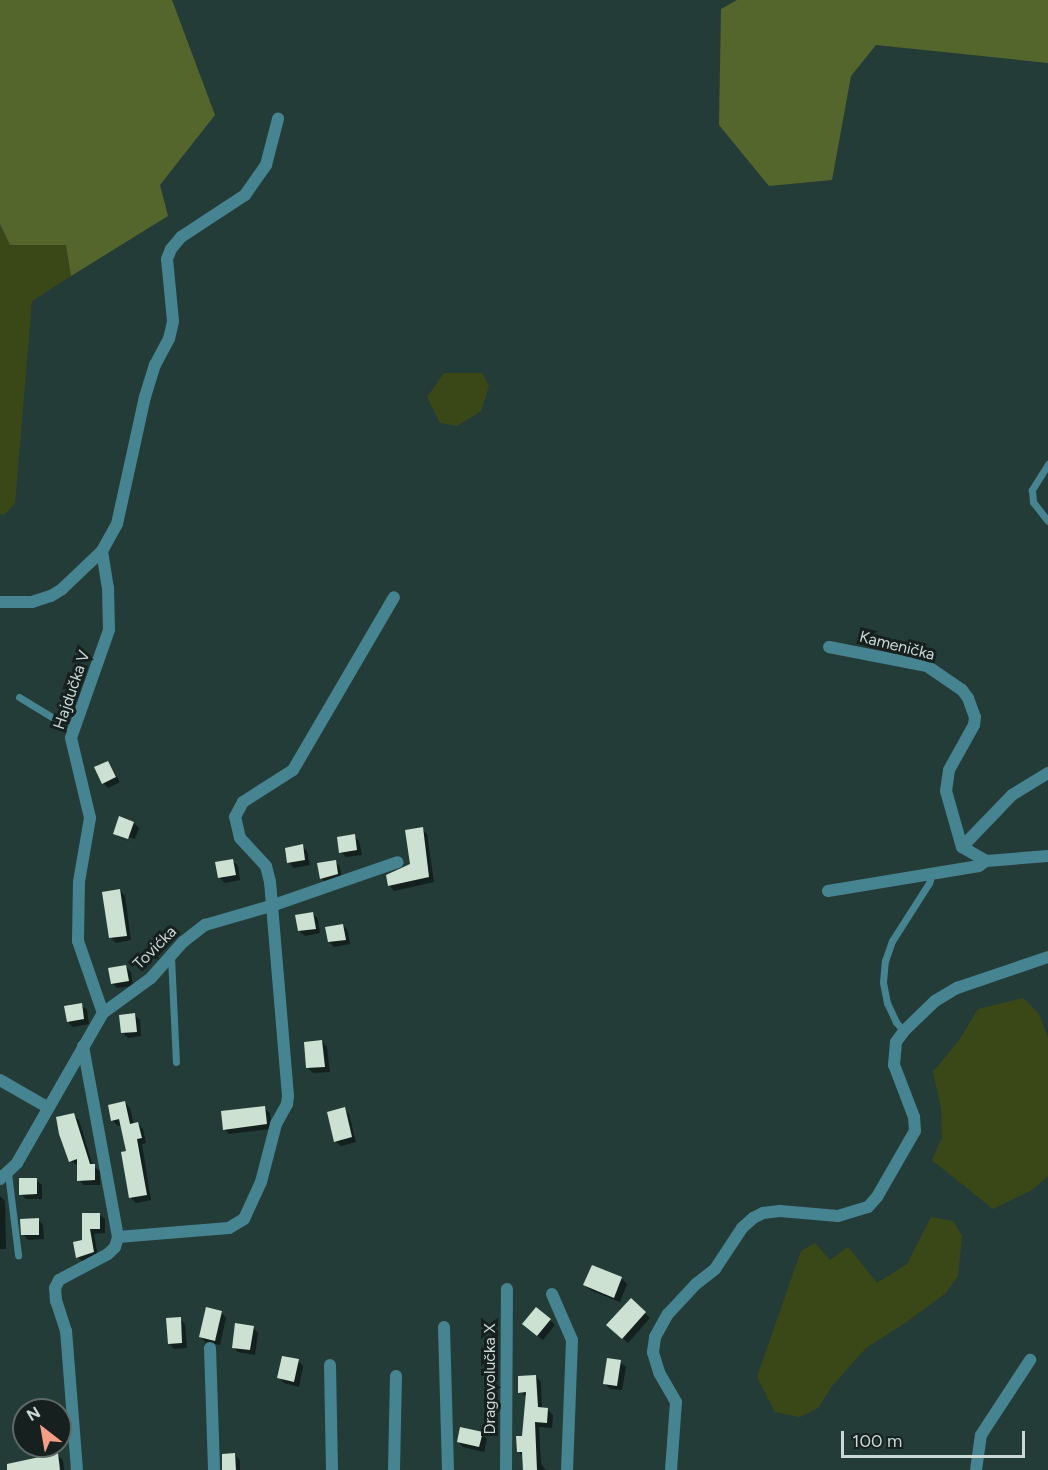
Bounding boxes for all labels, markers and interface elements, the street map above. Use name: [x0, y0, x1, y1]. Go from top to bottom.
street label: Kamenička: [857, 627, 937, 665]
street label: Hajdučka V: [50, 648, 94, 732]
street label: Tovićka: [129, 922, 181, 974]
street label: Dragovolučka X: [480, 1323, 500, 1435]
north arrow: [12, 1398, 72, 1458]
text: N: [23, 1403, 44, 1425]
scale bar: [844, 1419, 1028, 1457]
text: 100 m: [852, 1430, 902, 1452]

